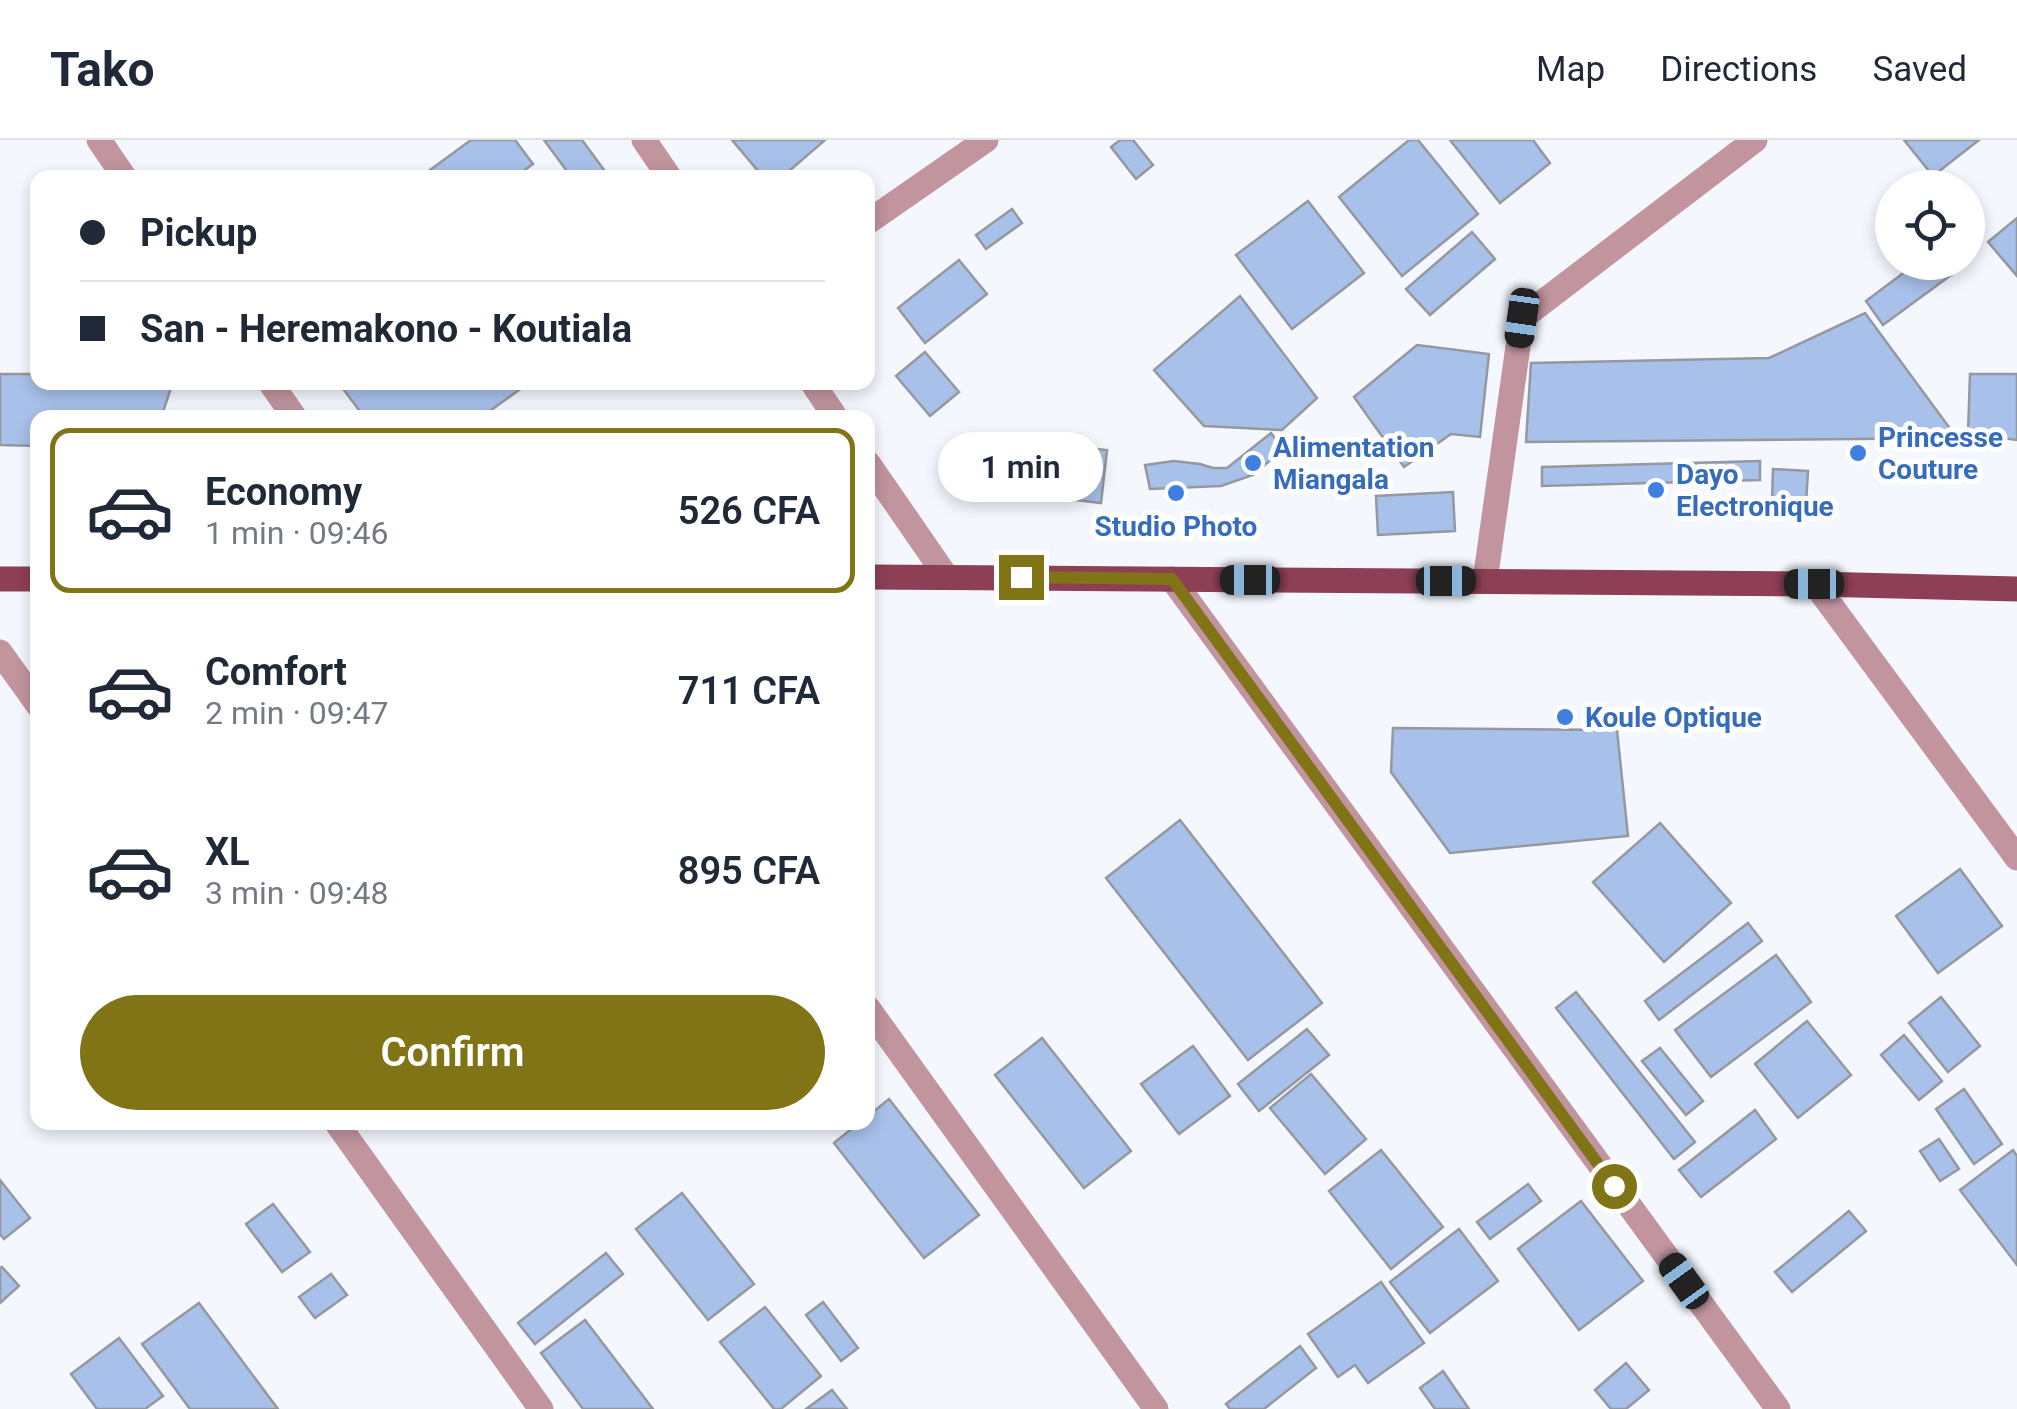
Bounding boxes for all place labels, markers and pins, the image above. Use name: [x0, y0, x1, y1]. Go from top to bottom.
place label: Princesse Couture: [1878, 421, 2003, 486]
place label: Alimentation Miangala: [1273, 431, 1435, 496]
marker: Princesse Couture: [1847, 442, 1869, 464]
marker: Alimentation Miangala: [1242, 452, 1264, 474]
place label: Dayo Electronique: [1676, 458, 1834, 523]
marker: Dayo Electronique: [1645, 479, 1667, 501]
marker: Studio Photo: [1165, 482, 1187, 504]
place label: Studio Photo: [1095, 510, 1257, 543]
place label: Koule Optique: [1585, 701, 1762, 734]
marker: Koule Optique: [1554, 706, 1576, 728]

